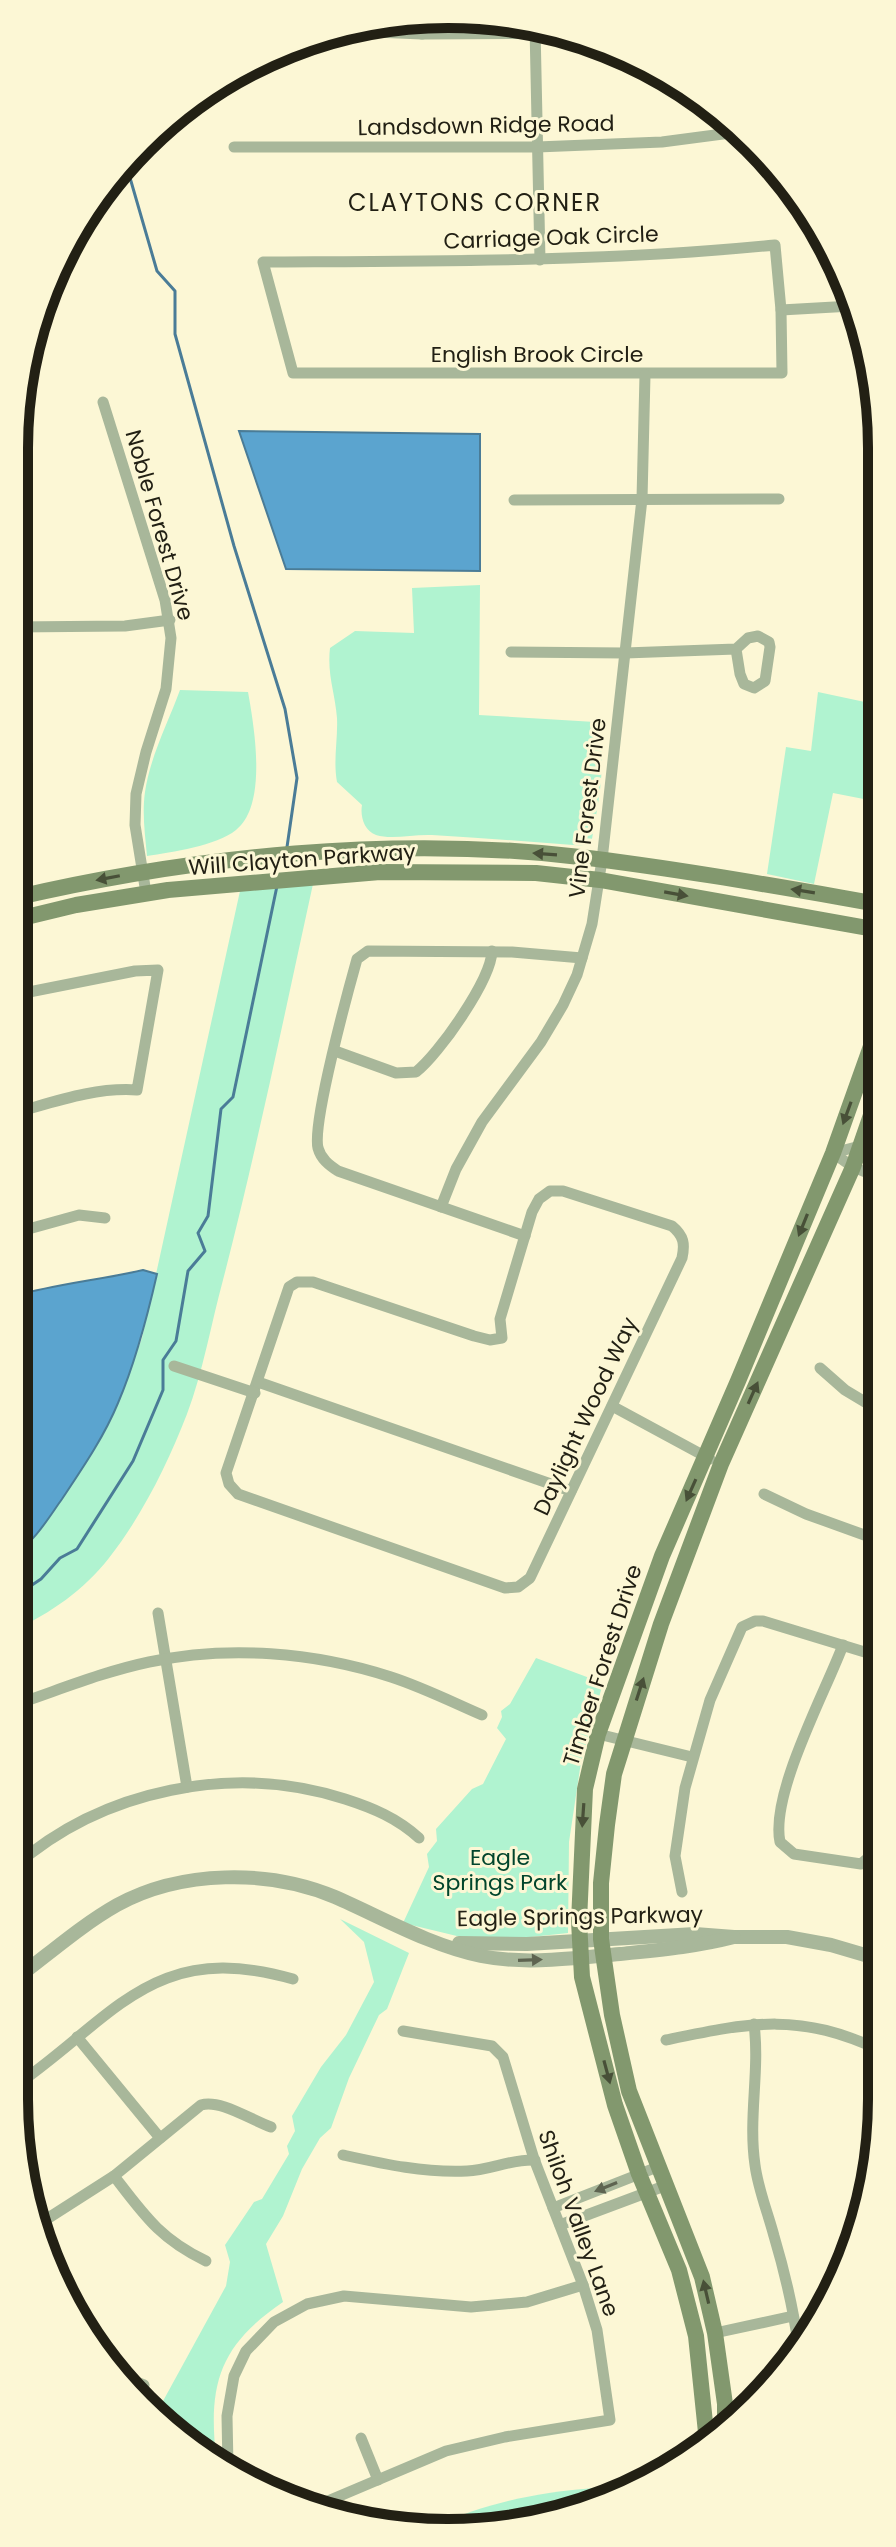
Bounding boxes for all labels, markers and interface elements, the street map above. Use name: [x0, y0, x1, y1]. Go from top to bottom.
street label: Landsdown Ridge Road: [357, 108, 615, 143]
district label: CLAYTONS CORNER: [348, 186, 602, 219]
street label: Carriage Oak Circle: [443, 218, 659, 257]
street label: English Brook Circle: [431, 339, 643, 370]
street label: Noble Forest Drive: [117, 426, 202, 624]
street label: Vine Forest Drive: [561, 716, 614, 900]
street label: Will Clayton Parkway: [187, 836, 417, 883]
one-way arrow: [532, 847, 557, 860]
one-way arrow: [95, 872, 120, 884]
one-way arrow: [790, 884, 815, 896]
one-way arrow: [664, 888, 689, 900]
one-way arrow: [840, 1102, 853, 1126]
one-way arrow: [796, 1213, 809, 1237]
street label: Daylight Wood Way: [526, 1311, 645, 1520]
one-way arrow: [746, 1381, 759, 1405]
one-way arrow: [684, 1478, 697, 1502]
street label: Timber Forest Drive: [555, 1560, 650, 1770]
one-way arrow: [635, 1677, 647, 1701]
one-way arrow: [576, 1803, 589, 1828]
park label: Eagle Springs Park: [433, 1842, 568, 1898]
street label: Eagle Springs Parkway: [457, 1899, 704, 1934]
one-way arrow: [518, 1953, 543, 1966]
one-way arrow: [601, 2060, 613, 2085]
street label: Shiloh Valley Lane: [530, 2126, 627, 2321]
one-way arrow: [594, 2181, 618, 2194]
one-way arrow: [699, 2279, 712, 2304]

